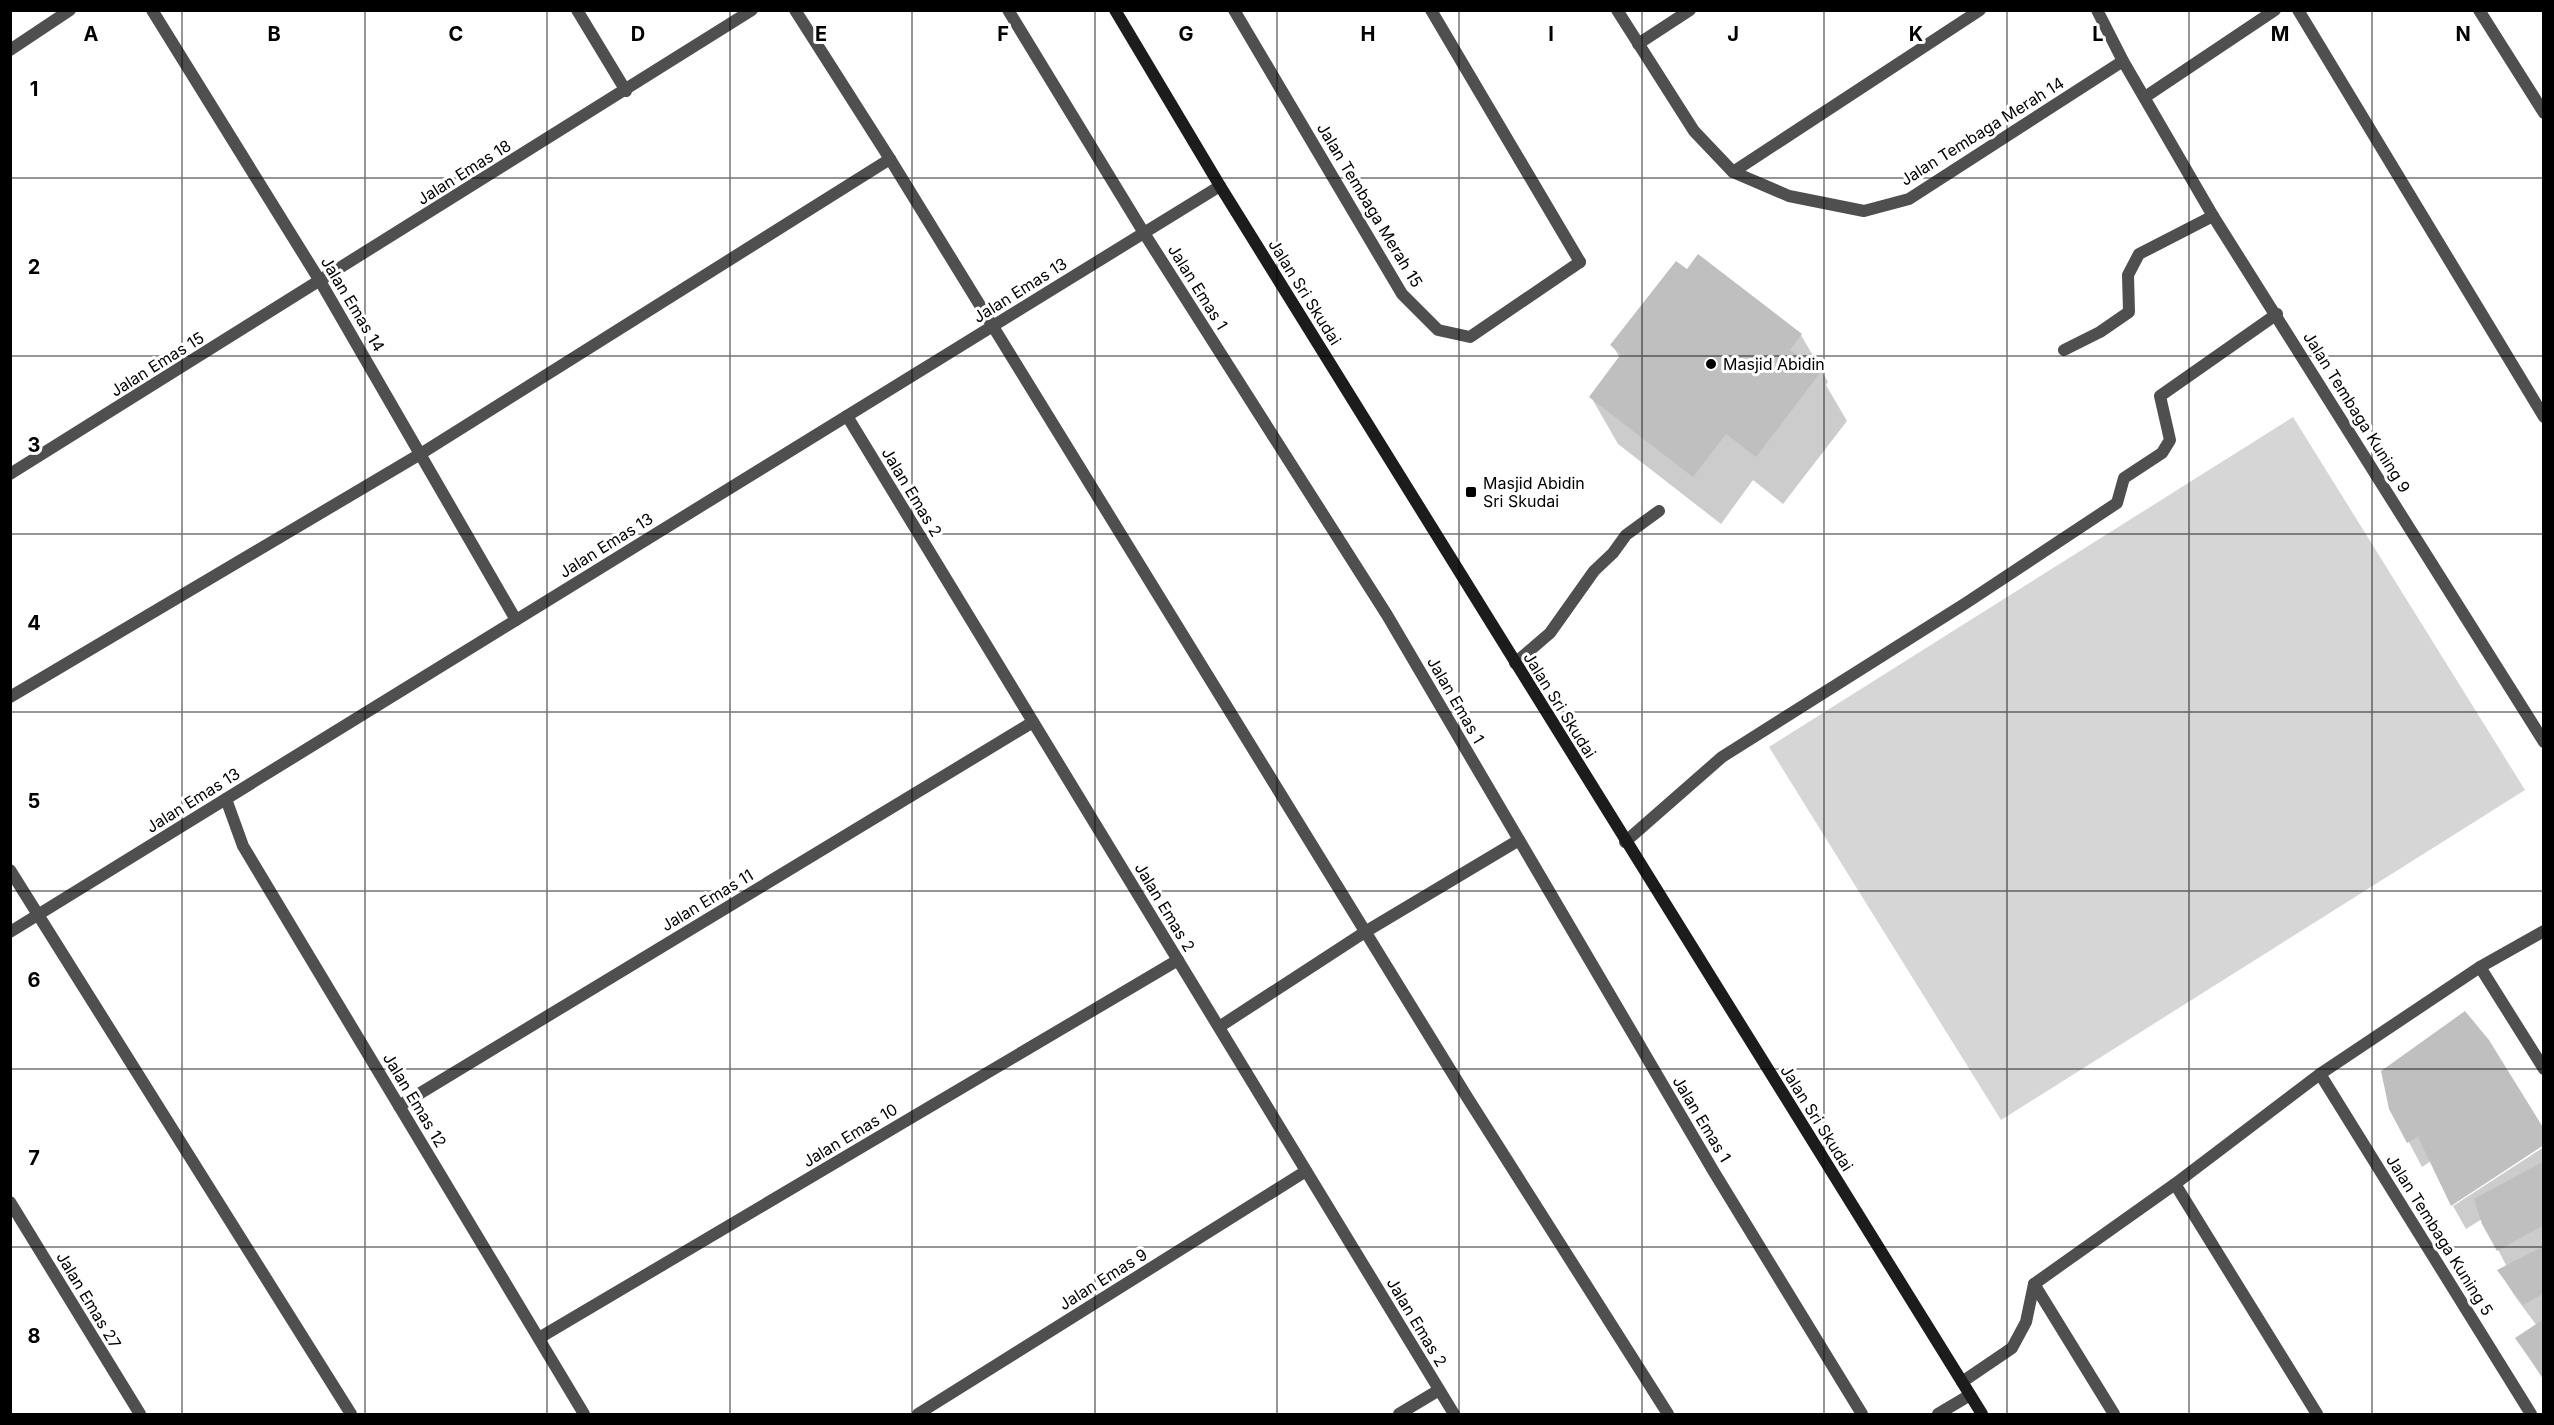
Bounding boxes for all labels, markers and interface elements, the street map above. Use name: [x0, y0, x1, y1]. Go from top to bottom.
text: A: [84, 22, 99, 46]
text: B: [267, 22, 281, 46]
text: C: [449, 22, 463, 46]
text: D: [631, 22, 645, 46]
text: E: [815, 22, 827, 46]
text: F: [997, 22, 1009, 46]
text: G: [1178, 22, 1194, 46]
text: H: [1361, 22, 1375, 46]
text: I: [1548, 22, 1554, 46]
text: J: [1727, 22, 1739, 46]
text: K: [1909, 22, 1923, 46]
text: L: [2092, 22, 2104, 46]
text: M: [2271, 22, 2289, 46]
text: N: [2455, 22, 2471, 46]
street label: Jalan Tembaga Merah 14: [1896, 72, 2068, 190]
text: 1: [30, 77, 38, 101]
street label: Jalan Tembaga Merah 15: [1313, 119, 1427, 291]
street label: Jalan Emas 18: [413, 135, 515, 209]
street label: Jalan Sri Skudai: [1264, 235, 1346, 349]
street label: Jalan Emas 1: [1164, 241, 1232, 333]
street label: Jalan Emas 14: [317, 253, 389, 355]
street label: Jalan Emas 13: [969, 253, 1071, 327]
text: 2: [28, 255, 40, 279]
street label: Jalan Emas 15: [106, 327, 208, 401]
street label: Jalan Tembaga Kuning 9: [2299, 328, 2415, 496]
place label: Masjid Abidin: [1723, 354, 1825, 374]
marker: Masjid Abidin: [1704, 357, 1718, 371]
text: 3: [28, 433, 40, 457]
street label: Jalan Emas 2: [878, 444, 946, 540]
place label: Masjid Abidin Sri Skudai: [1483, 473, 1585, 511]
marker: Masjid Abidin Sri Skudai: [1464, 485, 1478, 499]
street label: Jalan Emas 13: [555, 508, 657, 582]
text: 4: [27, 611, 41, 635]
street label: Jalan Sri Skudai: [1519, 648, 1601, 762]
street label: Jalan Emas 1: [1423, 653, 1489, 747]
street label: Jalan Emas 13: [142, 763, 244, 837]
text: 5: [28, 789, 40, 813]
street label: Jalan Emas 2: [1131, 859, 1199, 955]
street label: Jalan Emas 11: [657, 865, 757, 935]
text: 6: [28, 968, 41, 992]
street label: Jalan Emas 12: [379, 1049, 451, 1151]
street label: Jalan Sri Skudai: [1776, 1061, 1858, 1175]
street label: Jalan Emas 1: [1668, 1072, 1736, 1166]
street label: Jalan Emas 10: [799, 1099, 901, 1171]
text: 7: [28, 1146, 40, 1170]
street label: Jalan Tembaga Kuning 5: [2382, 1151, 2498, 1319]
street label: Jalan Emas 9: [1055, 1244, 1151, 1314]
street label: Jalan Emas 27: [52, 1248, 126, 1352]
street label: Jalan Emas 2: [1383, 1274, 1451, 1370]
text: 8: [27, 1324, 41, 1348]

